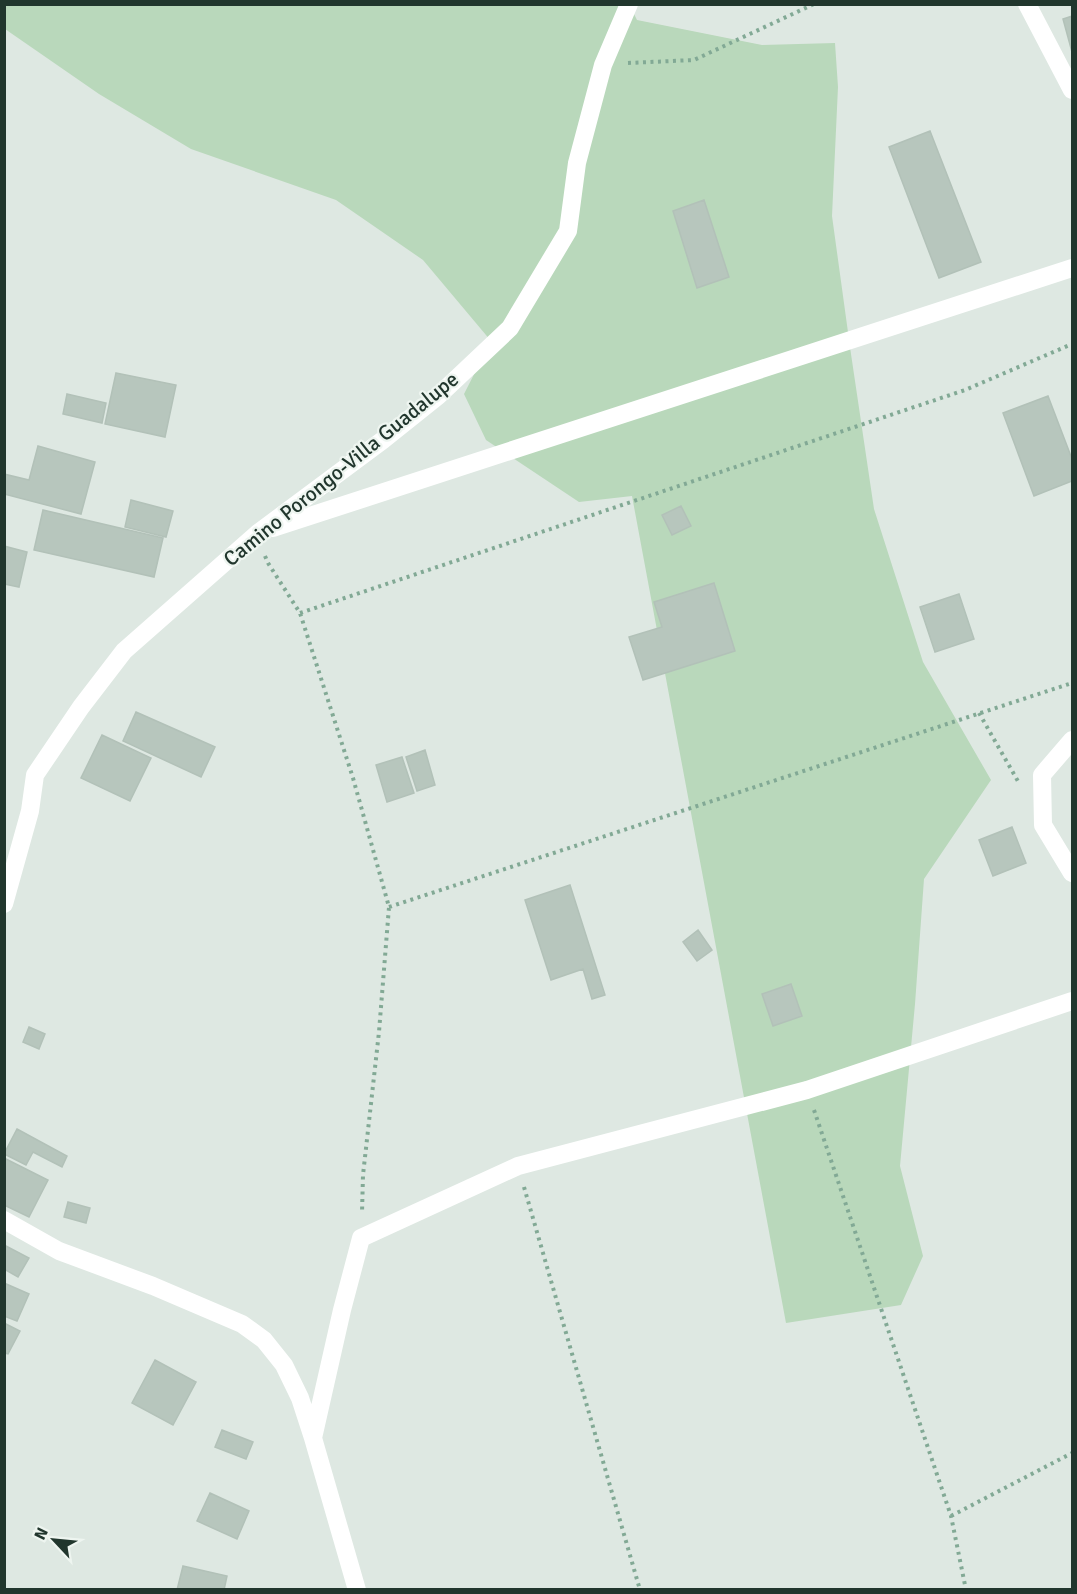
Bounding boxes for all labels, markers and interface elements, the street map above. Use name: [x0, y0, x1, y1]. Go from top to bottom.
street label: Camino Porongo-Villa Guadalupe: [218, 366, 464, 572]
north arrow: [24, 1510, 84, 1570]
text: N: [30, 1524, 53, 1543]

